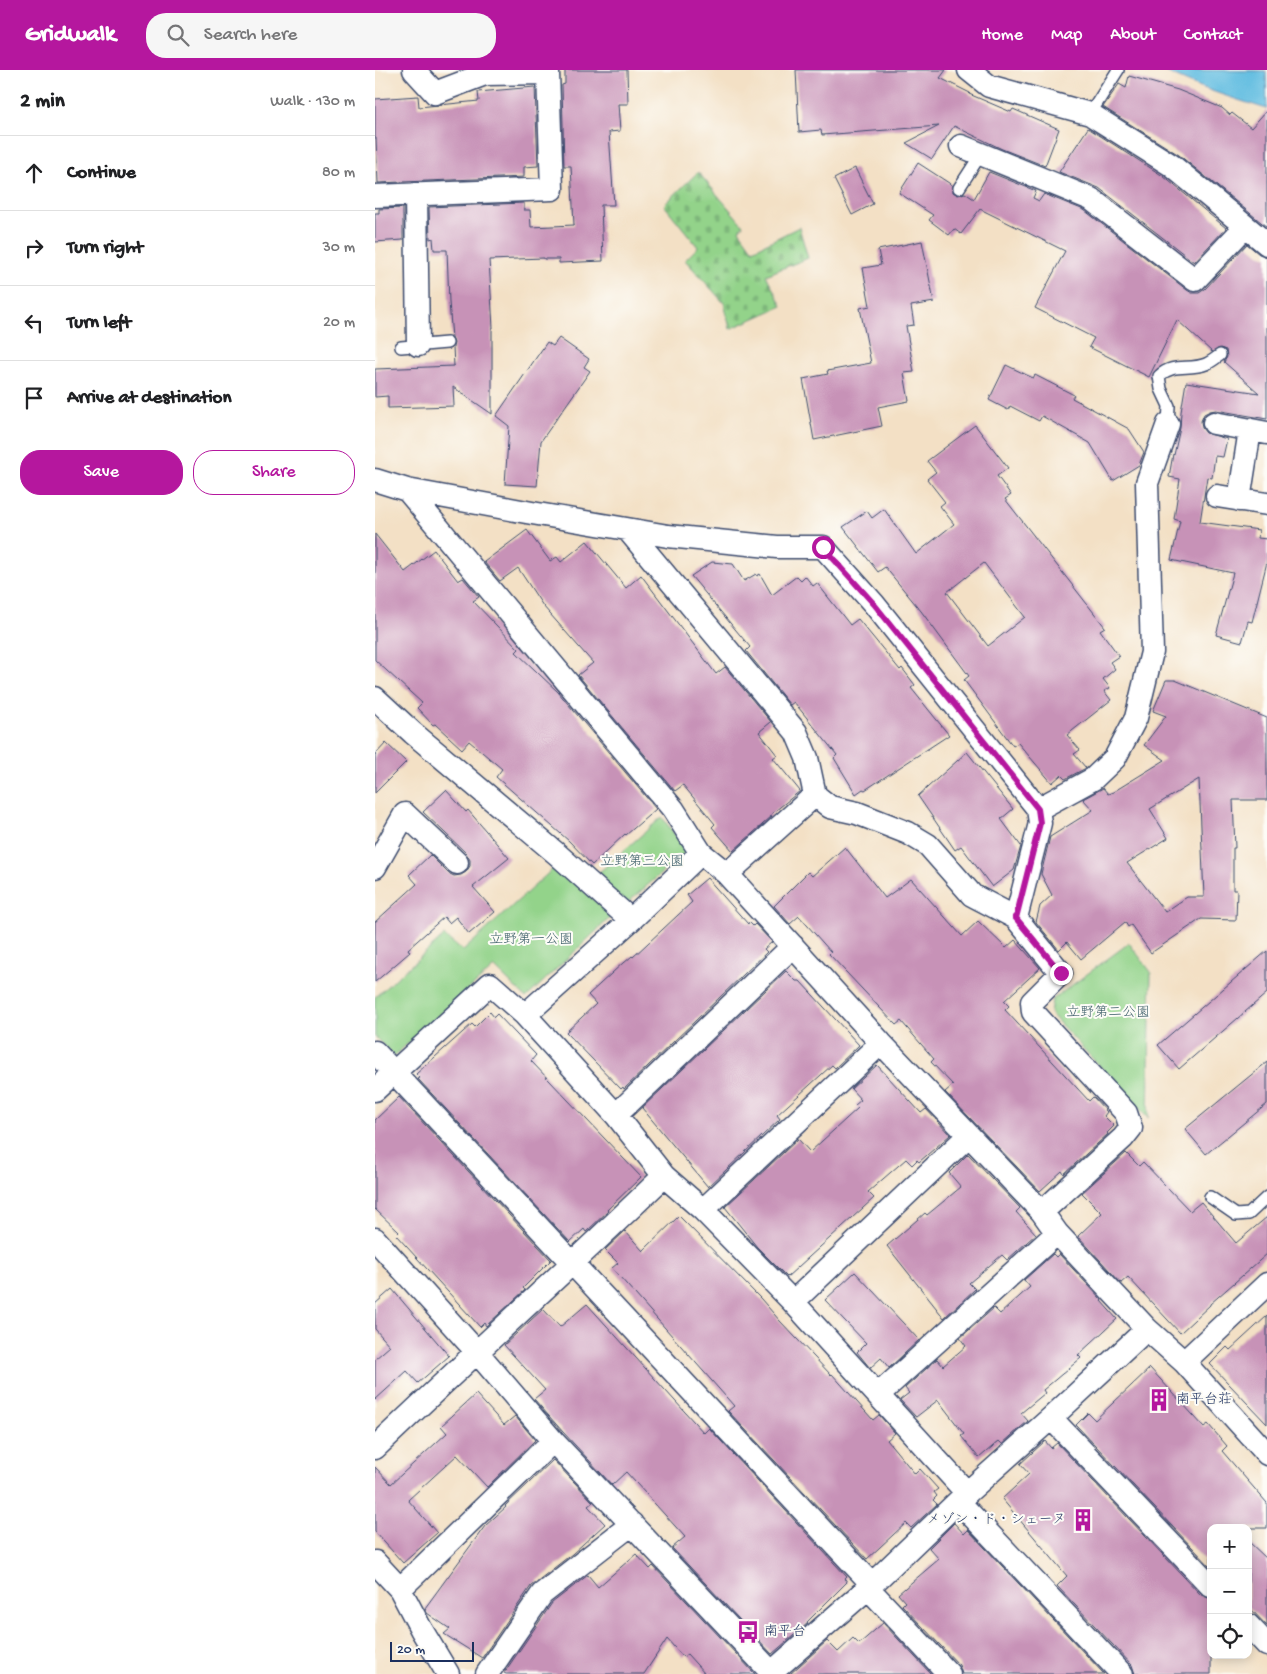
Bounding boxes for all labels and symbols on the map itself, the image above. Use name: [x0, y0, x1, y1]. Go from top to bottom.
route start: [812, 536, 835, 559]
park label: 立野第三公園: [600, 854, 684, 871]
park label: 立野第一公園: [489, 932, 573, 949]
route end: [1050, 962, 1073, 985]
park label: 立野第二公園: [1066, 1005, 1150, 1022]
building icon: 南平台荘: [1146, 1387, 1172, 1413]
place label: 南平台荘: [1176, 1392, 1232, 1409]
building icon: メゾン・ド・シェーヌ: [1070, 1507, 1096, 1533]
place label: メゾン・ド・シェーヌ: [927, 1512, 1066, 1529]
bus stop icon: 南平台: [735, 1619, 761, 1645]
place label: 南平台: [764, 1624, 806, 1641]
scale bar: [390, 1639, 474, 1662]

